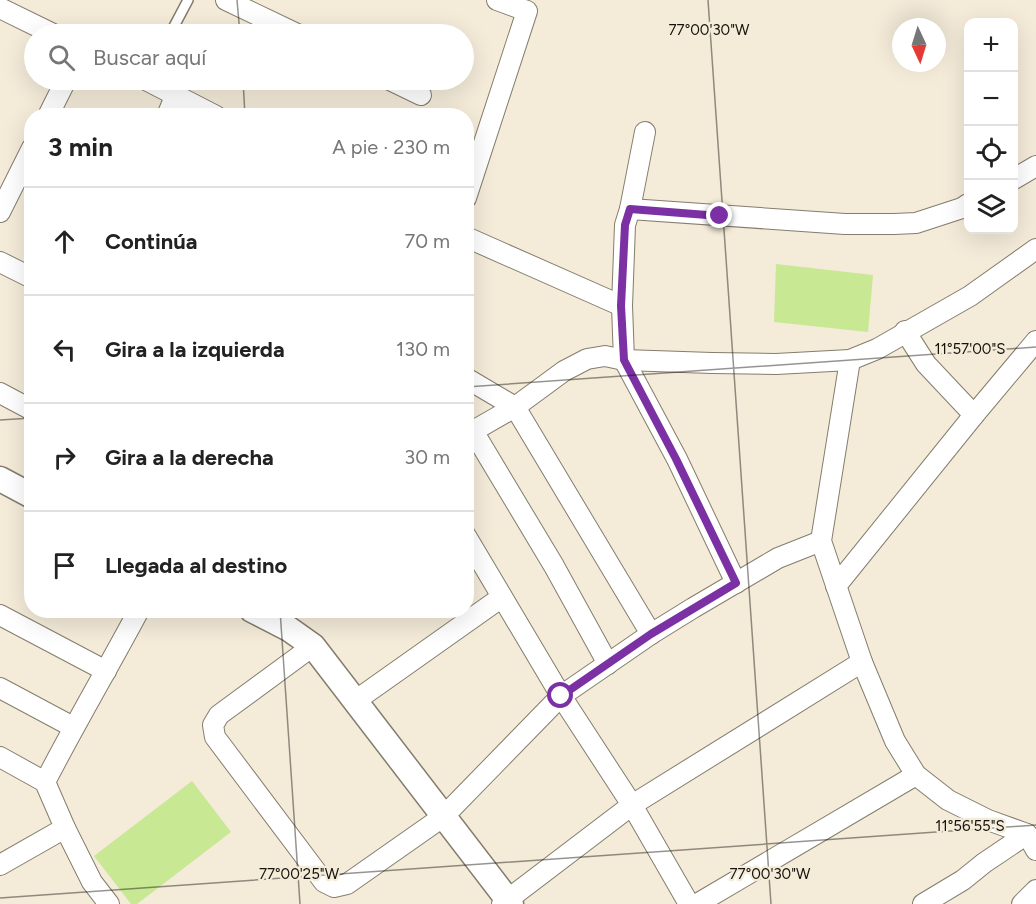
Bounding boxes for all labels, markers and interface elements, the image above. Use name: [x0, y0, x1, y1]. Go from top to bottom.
north arrow: [892, 18, 946, 72]
map controls: [964, 18, 1018, 234]
button: +: [964, 18, 1018, 72]
text: 77°00'30"W: [669, 21, 750, 39]
search box: [24, 24, 474, 90]
icon: search: [45, 41, 78, 74]
text: Buscar aquí: [93, 44, 206, 71]
button: −: [964, 72, 1018, 126]
button: locate: [964, 126, 1018, 180]
text: 3 min: [48, 131, 113, 163]
text: A pie · 230 m: [332, 135, 450, 159]
button: layers: [964, 180, 1018, 234]
route end: [706, 202, 732, 228]
icon: ahead: [48, 225, 81, 258]
text: Continúa: [105, 228, 198, 255]
text: 70 m: [404, 229, 450, 253]
icon: left: [48, 333, 81, 366]
text: Gira a la izquierda: [105, 336, 285, 363]
text: 130 m: [396, 337, 450, 361]
text: 11°57'00"S: [935, 340, 1005, 358]
icon: right: [48, 441, 81, 474]
text: Gira a la derecha: [105, 444, 274, 471]
text: 30 m: [404, 445, 450, 469]
icon: arrive: [48, 549, 81, 582]
text: Llegada al destino: [105, 552, 287, 579]
route start: [547, 682, 573, 708]
text: 11°56'55"S: [935, 817, 1005, 835]
text: 77°00'25"W: [259, 865, 340, 883]
text: 77°00'30"W: [730, 865, 811, 883]

